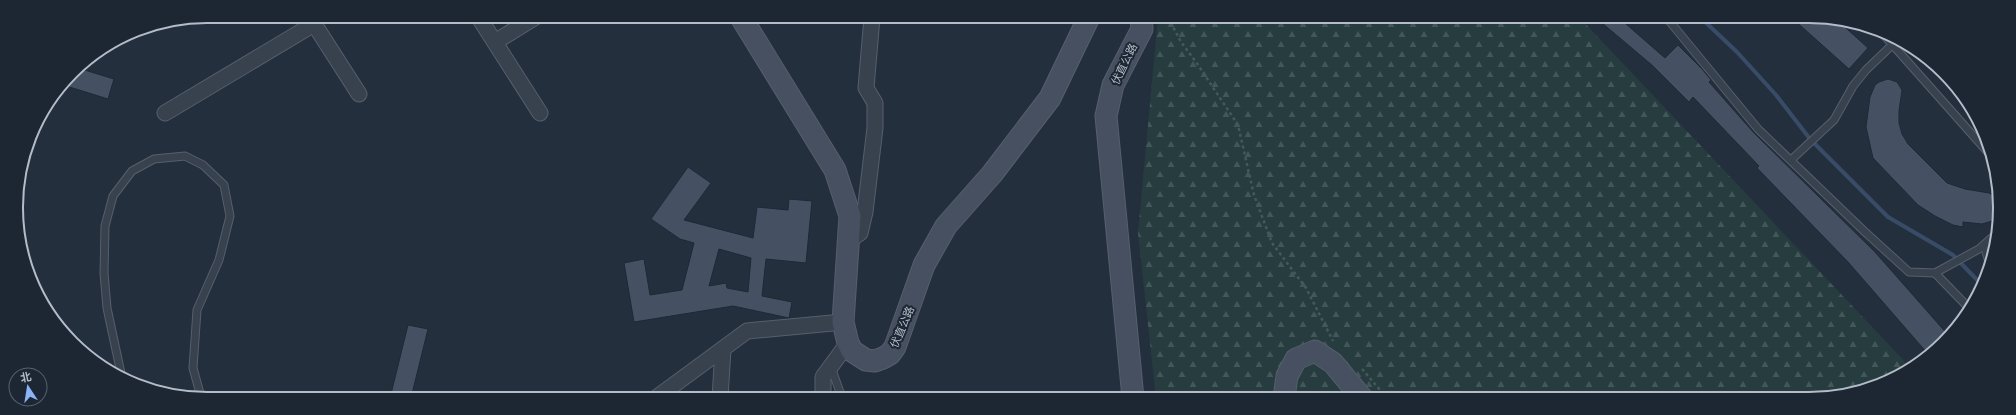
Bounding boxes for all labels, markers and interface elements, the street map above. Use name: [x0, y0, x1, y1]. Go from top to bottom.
street label: 伏直公路: [1108, 41, 1140, 87]
street label: 伏直公路: [887, 304, 917, 350]
north arrow: [8, 367, 48, 407]
text: 北: [19, 369, 33, 385]

